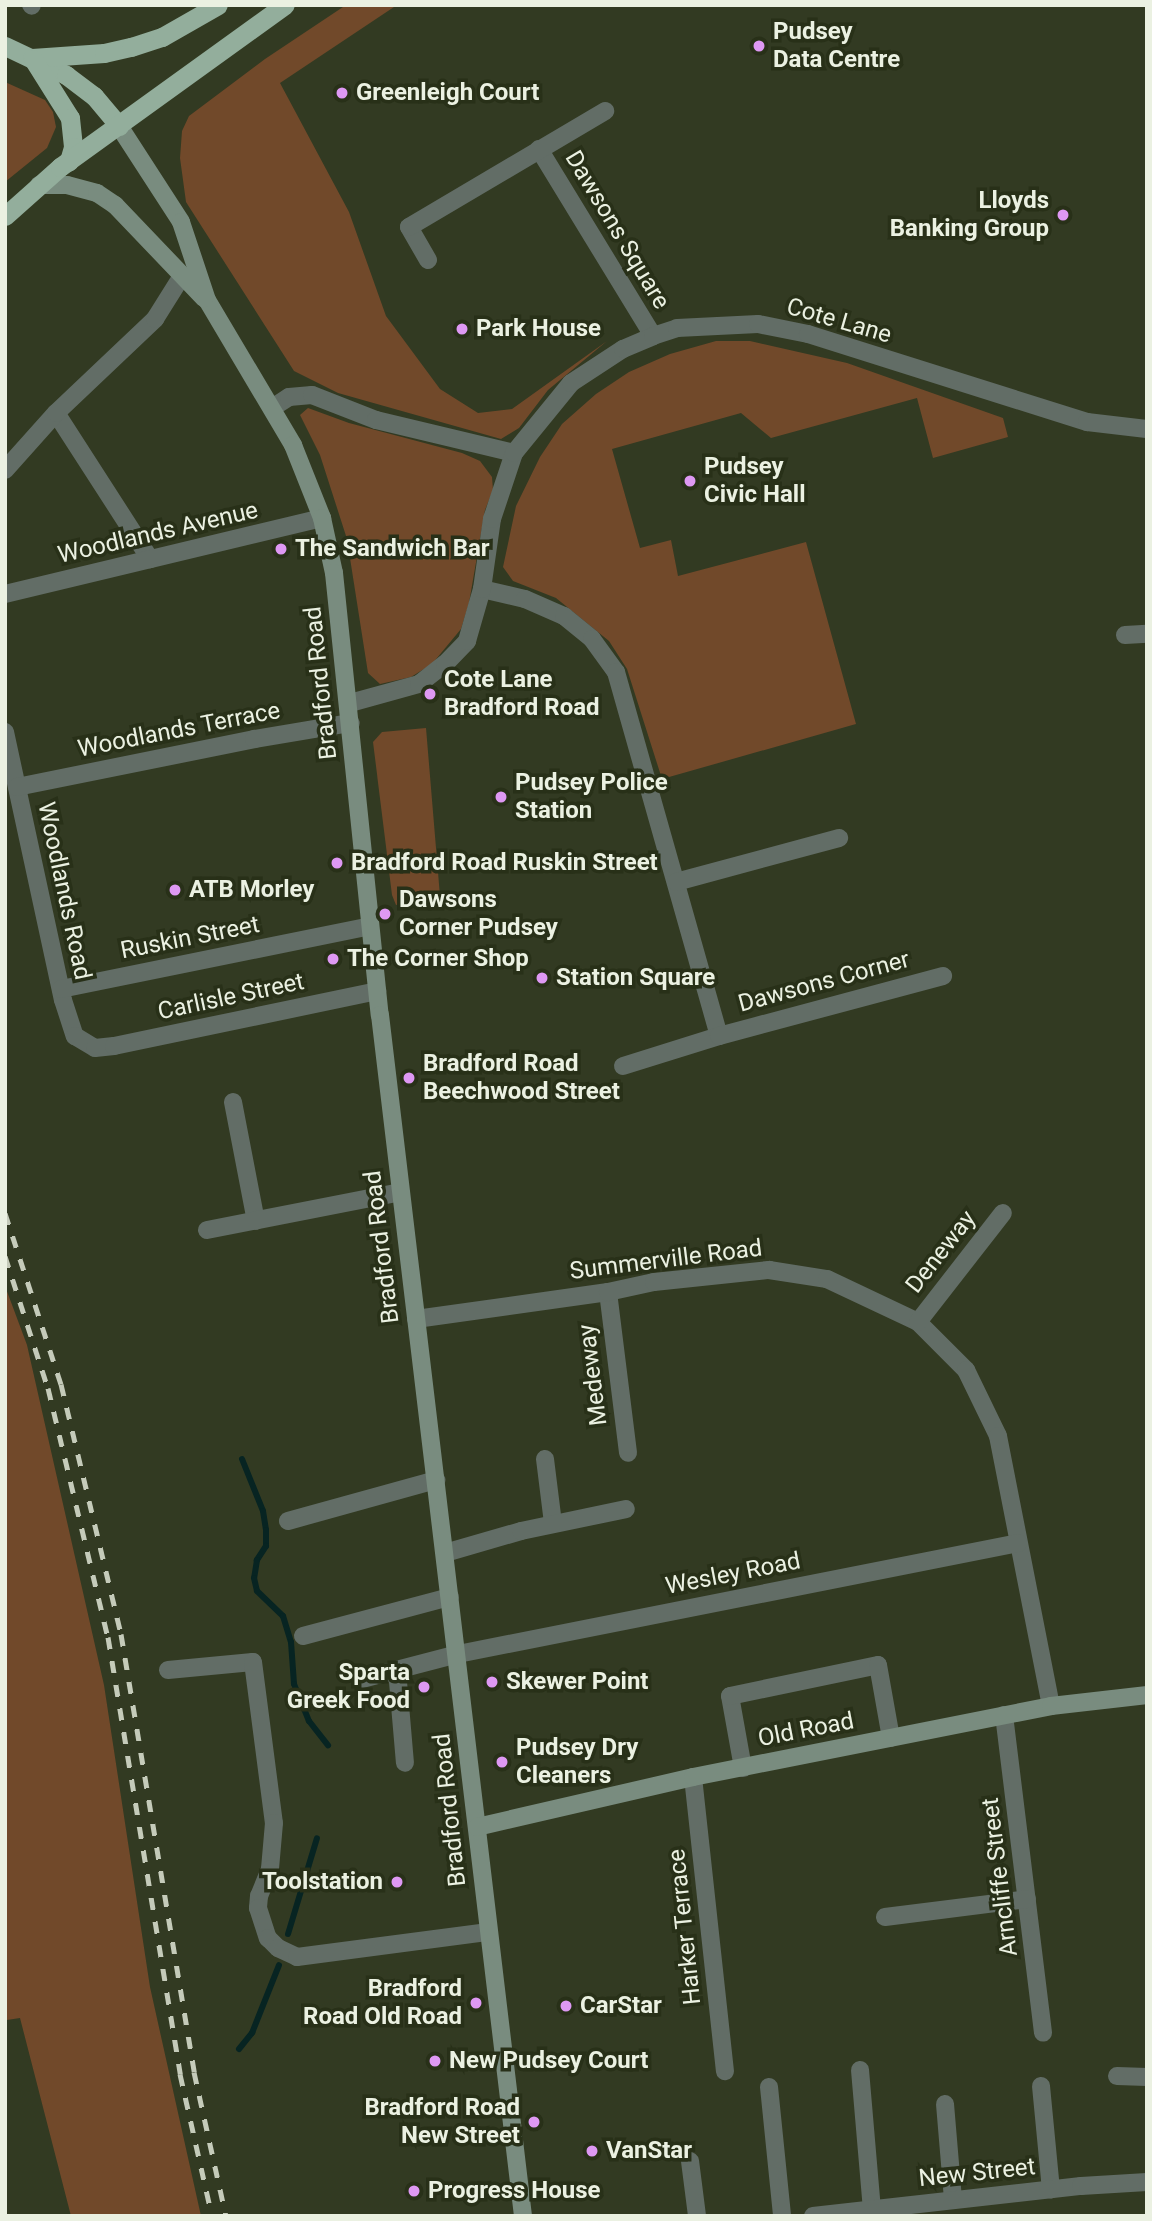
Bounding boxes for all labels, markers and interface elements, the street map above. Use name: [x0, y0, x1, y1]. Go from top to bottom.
place label: Pudsey Data Centre: [773, 18, 900, 74]
marker: Pudsey Data Centre: [751, 38, 767, 54]
place label: Greenleigh Court: [356, 79, 539, 107]
marker: Greenleigh Court: [334, 85, 350, 101]
street label: Dawsons Square: [558, 146, 676, 314]
place label: Lloyds Banking Group: [890, 187, 1049, 243]
marker: Lloyds Banking Group: [1055, 207, 1071, 223]
street label: Cote Lane: [783, 292, 895, 350]
place label: Park House: [476, 315, 601, 343]
marker: Park House: [454, 321, 470, 337]
place label: Pudsey Civic Hall: [704, 453, 806, 509]
marker: Pudsey Civic Hall: [682, 473, 698, 489]
street label: Woodlands Avenue: [55, 496, 261, 570]
place label: The Sandwich Bar: [295, 535, 490, 563]
marker: The Sandwich Bar: [273, 541, 289, 557]
street label: Bradford Road: [299, 605, 343, 761]
place label: Cote Lane Bradford Road: [444, 666, 600, 722]
marker: Cote Lane Bradford Road: [422, 686, 438, 702]
street label: Woodlands Terrace: [75, 696, 283, 764]
place label: Pudsey Police Station: [515, 769, 668, 825]
marker: Pudsey Police Station: [493, 789, 509, 805]
street label: Woodlands Road: [31, 800, 97, 982]
place label: Bradford Road Ruskin Street: [351, 849, 658, 877]
marker: Bradford Road Ruskin Street: [329, 855, 345, 871]
place label: ATB Morley: [189, 876, 314, 904]
marker: ATB Morley: [167, 882, 183, 898]
place label: Dawsons Corner Pudsey: [399, 886, 558, 942]
marker: Dawsons Corner Pudsey: [377, 906, 393, 922]
street label: Ruskin Street: [118, 910, 262, 966]
place label: The Corner Shop: [347, 945, 529, 973]
street label: Dawsons Corner: [735, 945, 913, 1019]
marker: The Corner Shop: [325, 951, 341, 967]
place label: Station Square: [556, 964, 715, 992]
street label: Carlisle Street: [155, 967, 307, 1027]
marker: Station Square: [534, 970, 550, 986]
place label: Bradford Road Beechwood Street: [423, 1050, 620, 1106]
marker: Bradford Road Beechwood Street: [401, 1070, 417, 1086]
street label: Bradford Road: [358, 1169, 406, 1325]
street label: Deneway: [900, 1205, 982, 1299]
street label: Summerville Road: [568, 1234, 764, 1286]
street label: Medeway: [572, 1323, 614, 1427]
street label: Wesley Road: [663, 1547, 803, 1601]
place label: Sparta Greek Food: [287, 1659, 410, 1715]
place label: Skewer Point: [506, 1668, 648, 1696]
marker: Skewer Point: [484, 1674, 500, 1690]
marker: Sparta Greek Food: [416, 1679, 432, 1695]
street label: Old Road: [756, 1707, 856, 1753]
street label: Bradford Road: [428, 1732, 472, 1888]
place label: Pudsey Dry Cleaners: [516, 1734, 638, 1790]
marker: Pudsey Dry Cleaners: [494, 1754, 510, 1770]
street label: Arncliffe Street: [976, 1796, 1024, 1958]
street label: Harker Terrace: [662, 1847, 708, 2007]
place label: Toolstation: [262, 1868, 383, 1896]
marker: Toolstation: [389, 1874, 405, 1890]
place label: Bradford Road Old Road: [303, 1975, 462, 2031]
place label: CarStar: [580, 1992, 662, 2020]
marker: Bradford Road Old Road: [468, 1995, 484, 2011]
marker: CarStar: [558, 1998, 574, 2014]
place label: New Pudsey Court: [449, 2047, 648, 2075]
marker: New Pudsey Court: [427, 2053, 443, 2069]
place label: Bradford Road New Street: [364, 2094, 520, 2150]
marker: Bradford Road New Street: [526, 2114, 542, 2130]
place label: VanStar: [606, 2137, 692, 2165]
marker: VanStar: [584, 2143, 600, 2159]
street label: New Street: [917, 2153, 1037, 2193]
place label: Progress House: [428, 2177, 601, 2205]
marker: Progress House: [406, 2183, 422, 2199]

